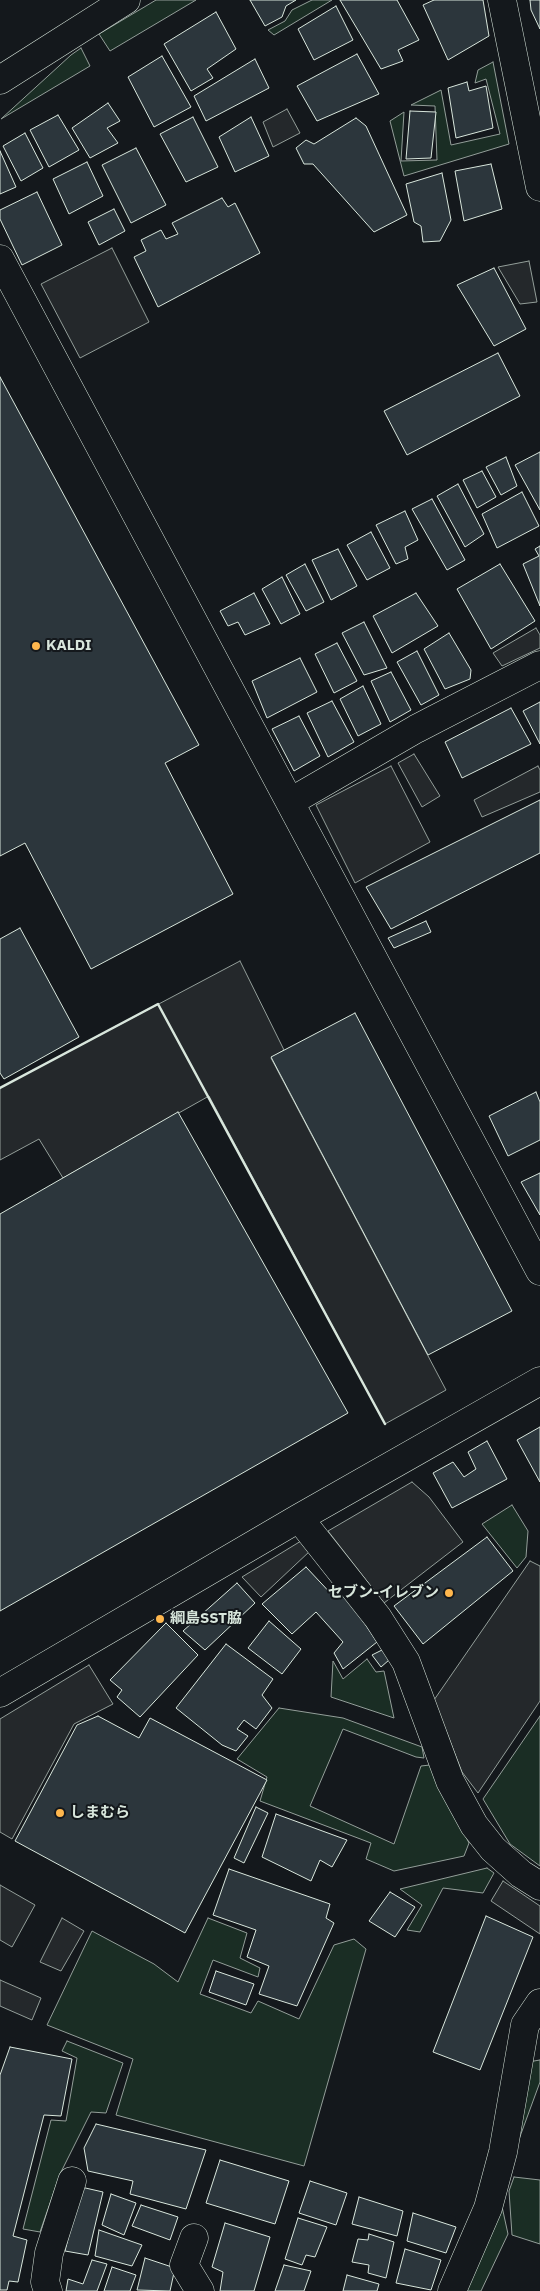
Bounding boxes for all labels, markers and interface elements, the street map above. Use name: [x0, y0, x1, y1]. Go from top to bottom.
place label: KALDI: [46, 637, 92, 655]
marker: KALDI: [30, 640, 42, 652]
place label: セブン-イレブン: [328, 1584, 439, 1602]
marker: セブン-イレブン: [443, 1587, 455, 1599]
place label: 綱島SST脇: [170, 1610, 242, 1628]
marker: 綱島SST脇: [154, 1613, 166, 1625]
place label: しまむら: [70, 1804, 130, 1822]
marker: しまむら: [54, 1807, 66, 1819]

